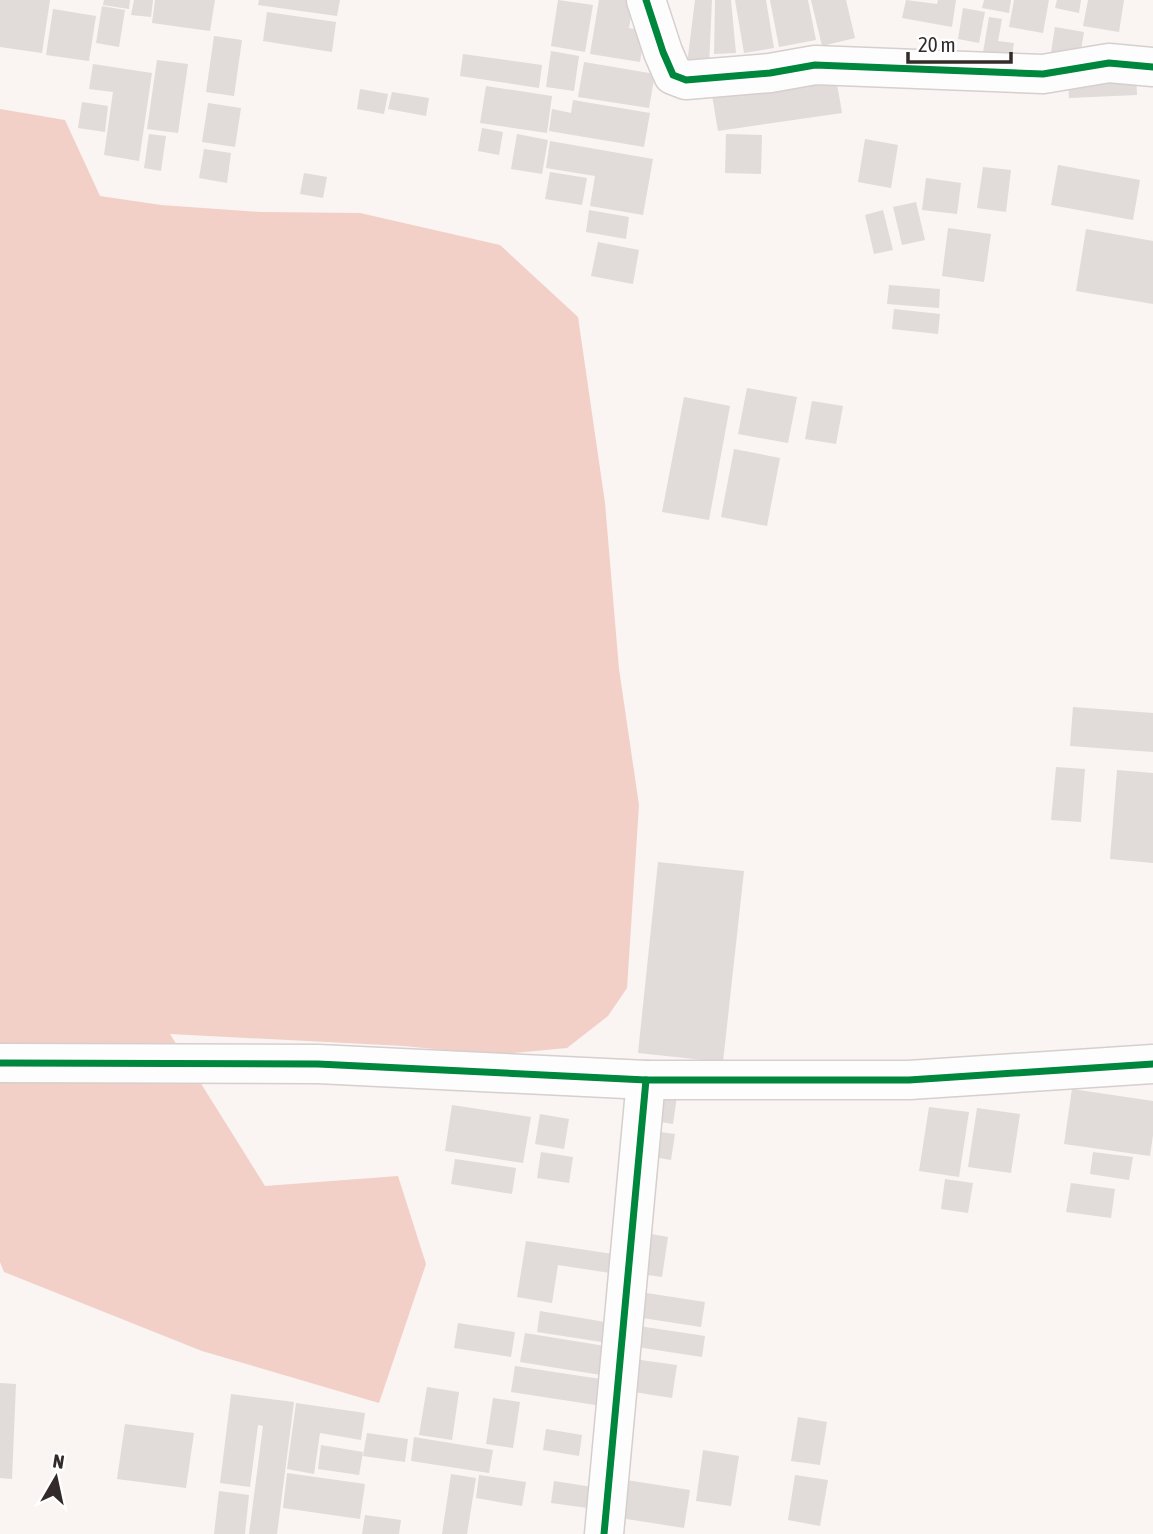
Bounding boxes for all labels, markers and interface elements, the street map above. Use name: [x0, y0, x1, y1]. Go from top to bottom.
scale bar: [908, 21, 1011, 65]
text: 20 m: [918, 32, 956, 56]
north arrow: [21, 1443, 91, 1513]
text: N: [51, 1449, 66, 1473]

